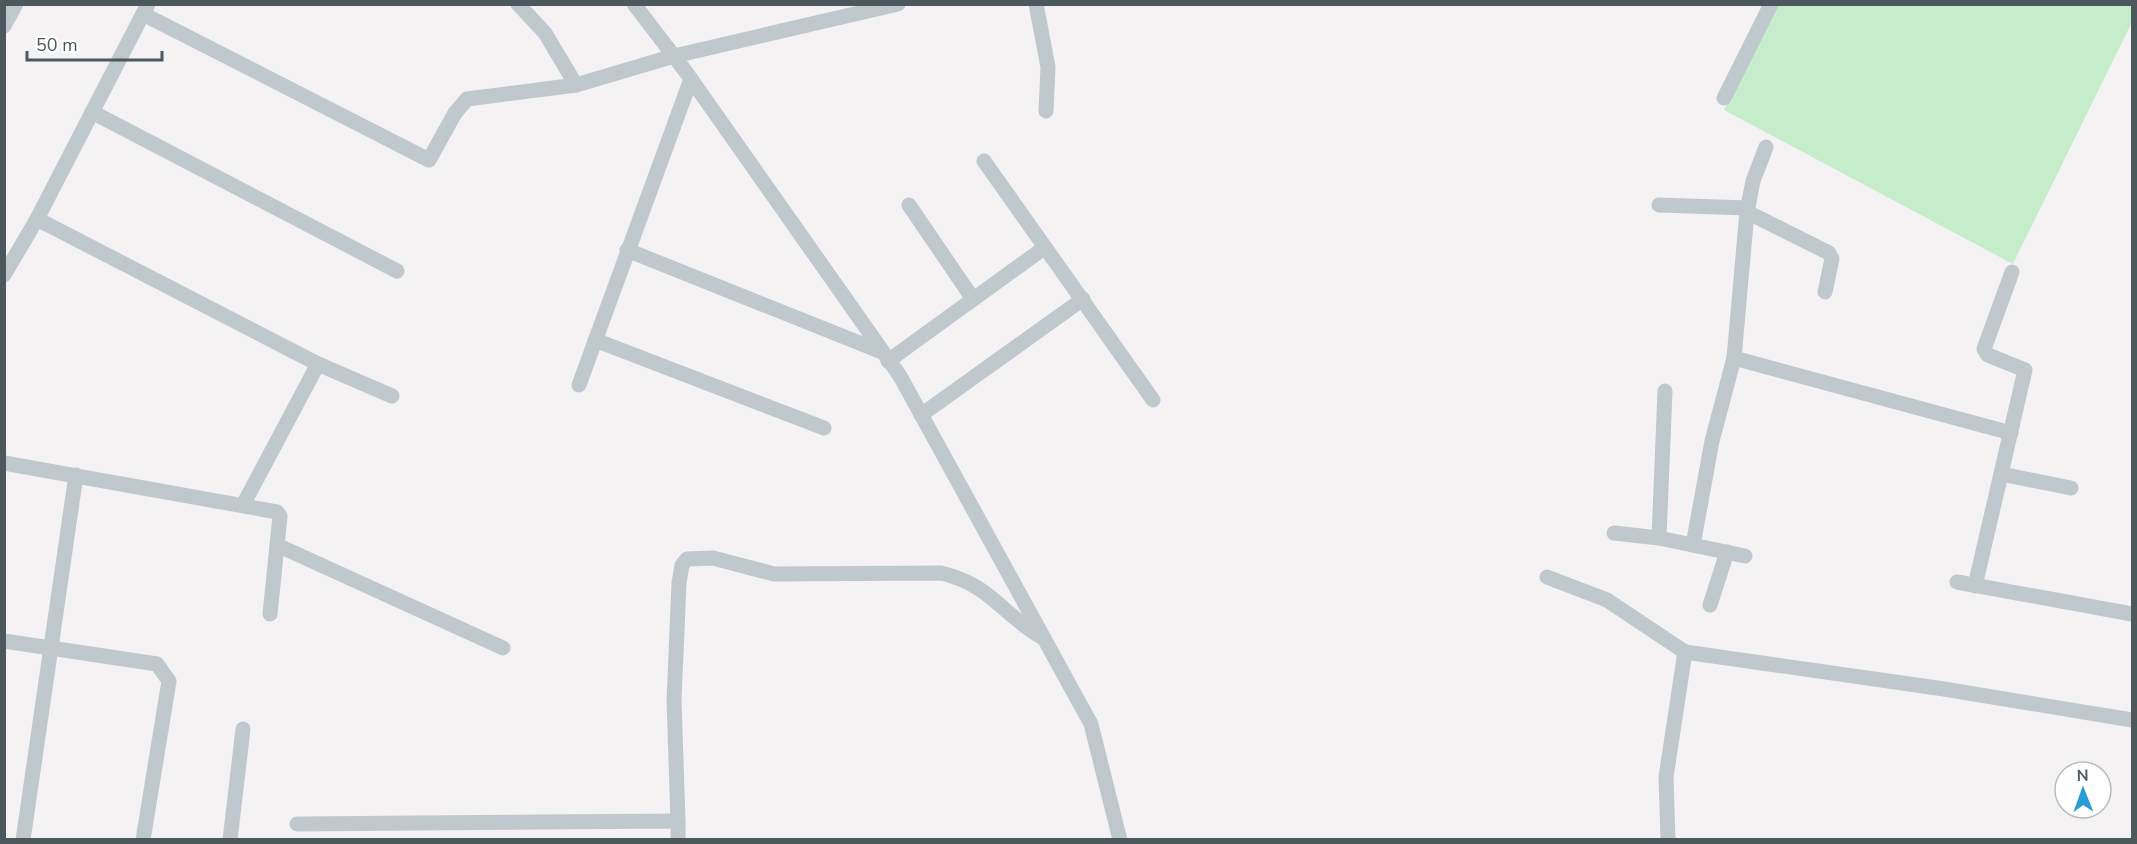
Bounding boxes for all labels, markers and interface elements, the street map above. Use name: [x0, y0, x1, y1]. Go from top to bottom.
scale bar: [27, 24, 162, 62]
text: 50 m: [36, 33, 78, 57]
north arrow: [2053, 760, 2113, 820]
text: N: [2077, 765, 2089, 787]

